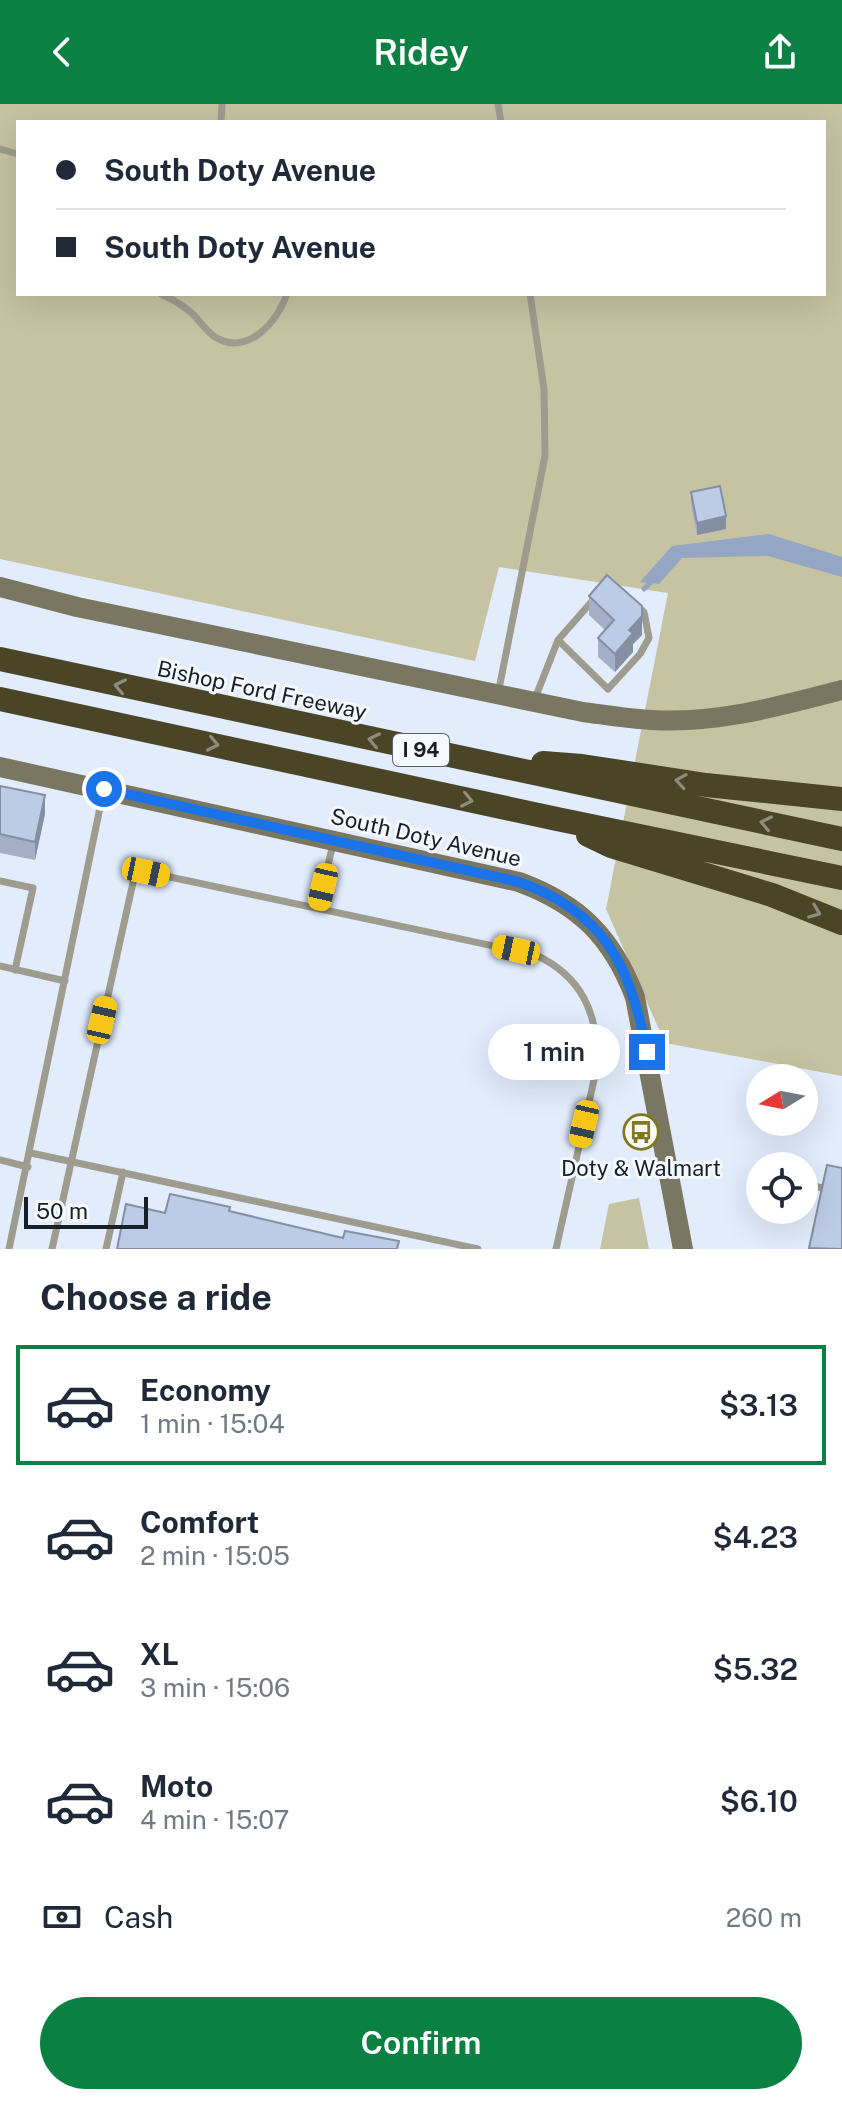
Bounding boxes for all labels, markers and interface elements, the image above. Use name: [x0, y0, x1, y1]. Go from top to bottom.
icon: back: [40, 30, 84, 74]
icon: share: [758, 30, 802, 74]
text: Ridey: [373, 31, 469, 73]
text: South Doty Avenue: [104, 152, 376, 188]
text: South Doty Avenue: [104, 229, 376, 265]
street label: Bishop Ford Freeway: [155, 655, 369, 725]
one-way arrow: [113, 678, 127, 695]
one-way arrow: [368, 732, 382, 749]
road number: I 94: [393, 734, 449, 766]
one-way arrow: [206, 735, 219, 752]
route start: [86, 771, 122, 807]
one-way arrow: [674, 774, 688, 791]
one-way arrow: [460, 791, 473, 808]
street label: South Doty Avenue: [328, 802, 524, 872]
one-way arrow: [759, 815, 773, 832]
car: [120, 855, 172, 889]
car: [306, 861, 340, 913]
one-way arrow: [807, 902, 821, 919]
car: [490, 933, 542, 967]
car: [85, 994, 119, 1046]
callout: 1 min: [487, 1024, 619, 1080]
route end: [629, 1034, 665, 1070]
text: 1 min: [523, 1036, 585, 1067]
north arrow: [746, 1064, 818, 1136]
map controls: [746, 1064, 818, 1224]
car: [567, 1098, 601, 1150]
bus stop icon: Doty & Walmart: [622, 1113, 660, 1151]
button: locate: [746, 1152, 818, 1224]
place label: Doty & Walmart: [561, 1155, 721, 1181]
scale bar: [24, 1193, 148, 1229]
text: 50 m: [36, 1198, 88, 1224]
text: Choose a ride: [40, 1276, 272, 1318]
icon: car: [44, 1369, 116, 1441]
text: Economy: [140, 1372, 271, 1408]
text: $3.13: [719, 1387, 798, 1423]
text: 1 min · 15:04: [140, 1408, 285, 1439]
icon: car: [44, 1501, 116, 1573]
text: Comfort: [140, 1504, 259, 1540]
text: $4.23: [712, 1519, 798, 1555]
text: 2 min · 15:05: [140, 1540, 290, 1571]
icon: car: [44, 1633, 116, 1705]
text: XL: [140, 1636, 179, 1672]
text: $5.32: [713, 1651, 798, 1687]
text: 3 min · 15:06: [140, 1672, 290, 1703]
icon: car: [44, 1765, 116, 1837]
text: Moto: [140, 1768, 213, 1804]
text: $6.10: [720, 1783, 798, 1819]
text: 4 min · 15:07: [140, 1804, 289, 1835]
icon: cash: [40, 1895, 84, 1939]
text: Cash: [104, 1899, 173, 1935]
text: 260 m: [726, 1902, 802, 1933]
button: Confirm: [40, 1997, 802, 2089]

